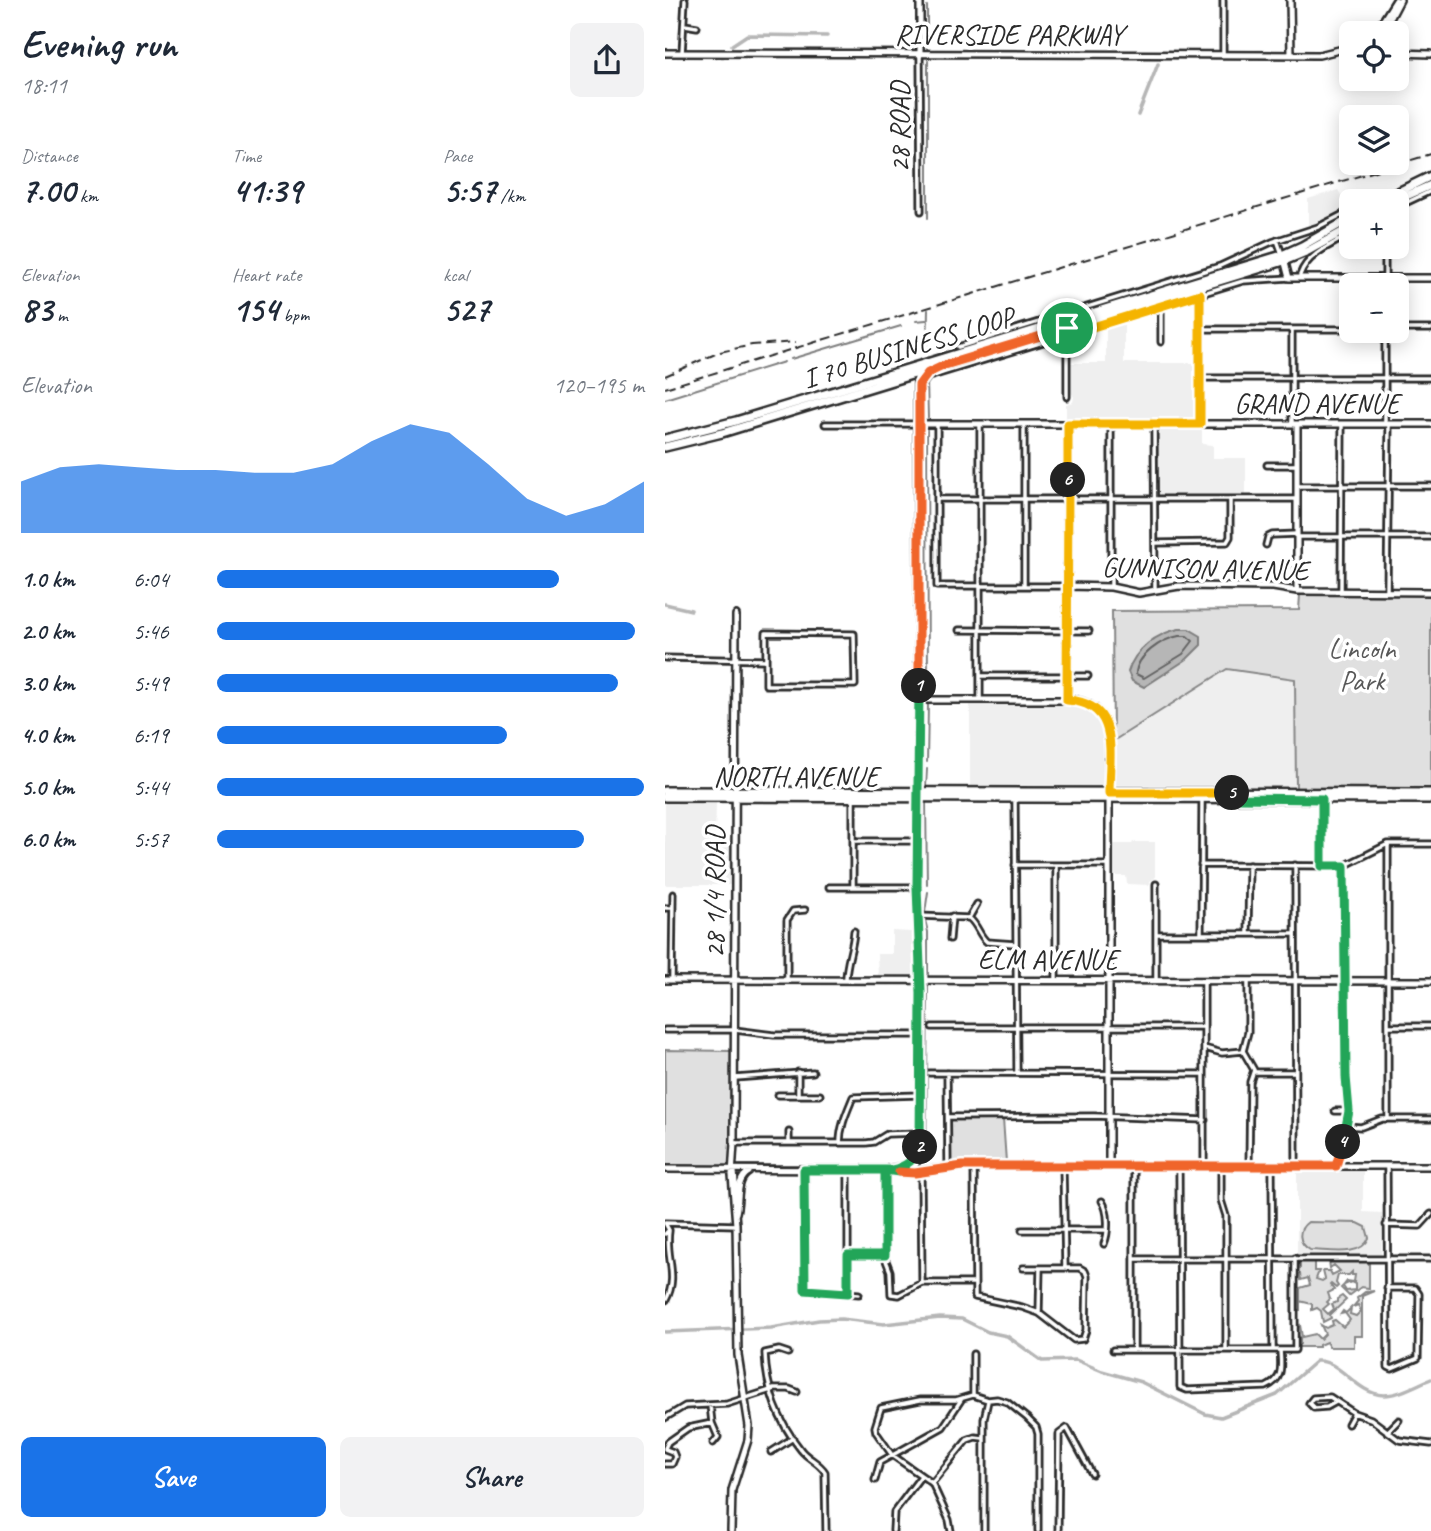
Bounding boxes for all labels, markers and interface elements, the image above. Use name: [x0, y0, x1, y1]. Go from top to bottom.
street label: RIVERSIDE PARKWAY: [895, 17, 1129, 52]
text: Evening run: [21, 21, 177, 68]
map controls: [1339, 21, 1409, 343]
button: locate: [1339, 21, 1409, 91]
button: share: [570, 23, 644, 97]
text: 18:11: [21, 71, 67, 100]
street label: 28 ROAD: [882, 80, 917, 172]
button: layers: [1339, 105, 1409, 175]
text: Distance: [21, 144, 78, 168]
text: Time: [232, 144, 261, 168]
text: Pace: [443, 144, 472, 168]
text: 7.00: [21, 168, 75, 213]
text: 41:39: [232, 168, 302, 213]
text: 5:57: [443, 168, 496, 213]
text: km: [75, 184, 98, 208]
text: /km: [496, 184, 525, 208]
button: +: [1339, 189, 1409, 259]
text: Elevation: [21, 263, 79, 287]
text: Heart rate: [232, 263, 301, 287]
text: kcal: [443, 263, 468, 287]
button: −: [1339, 273, 1409, 343]
text: 83: [21, 287, 53, 332]
text: 154: [232, 287, 279, 332]
text: 527: [443, 287, 490, 332]
street label: I 70 BUSINESS LOOP: [799, 298, 1022, 396]
pin: [1037, 298, 1097, 358]
text: m: [53, 303, 68, 327]
text: bpm: [279, 303, 309, 327]
icon: arrive: [1048, 309, 1086, 347]
text: Elevation: [21, 371, 92, 400]
text: 120–195 m: [553, 371, 644, 400]
street label: GRAND AVENUE: [1234, 386, 1403, 421]
pin: 6: [1051, 462, 1085, 498]
text: 6: [1063, 467, 1072, 491]
street label: GUNNISON AVENUE: [1102, 549, 1312, 588]
text: 1.0 km: [21, 565, 75, 594]
text: 6:04: [133, 565, 169, 594]
text: 2.0 km: [21, 617, 75, 646]
text: 5:46: [133, 617, 169, 646]
park label: Lincoln Park: [1328, 631, 1397, 698]
pin: 1: [901, 668, 937, 704]
text: 3.0 km: [21, 669, 75, 698]
text: 5:49: [133, 669, 169, 698]
text: 1: [914, 673, 923, 697]
text: 4.0 km: [21, 721, 75, 750]
text: 6:19: [133, 721, 169, 750]
street label: NORTH AVENUE: [714, 759, 882, 794]
text: 5.0 km: [21, 773, 74, 802]
text: 5:44: [133, 773, 169, 802]
pin: 5: [1215, 776, 1249, 810]
text: 5: [1227, 780, 1236, 804]
street label: 28 1/4 ROAD: [697, 824, 732, 958]
text: 6.0 km: [21, 825, 75, 854]
text: 5:57: [133, 825, 169, 854]
street label: ELM AVENUE: [978, 942, 1122, 977]
pin: 4: [1325, 1124, 1361, 1160]
text: 4: [1338, 1129, 1347, 1153]
pin: 2: [903, 1130, 937, 1164]
text: 2: [915, 1134, 924, 1158]
button: Save: [21, 1437, 326, 1517]
button: Share: [340, 1437, 644, 1517]

